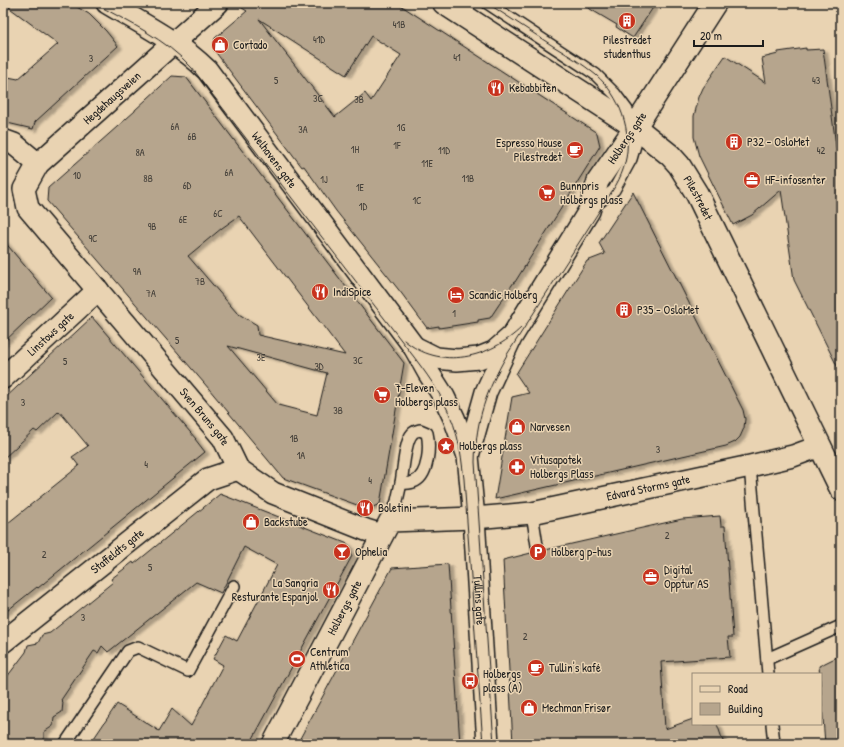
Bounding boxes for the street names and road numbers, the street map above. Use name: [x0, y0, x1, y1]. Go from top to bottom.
street label: Hegdehaugsveien: [79, 67, 144, 128]
street label: Holbergs gate: [603, 108, 650, 167]
street label: Welhavens gate: [248, 128, 301, 192]
street label: Pilestredet: [680, 172, 718, 223]
street label: Linstows gate: [23, 307, 78, 359]
street label: Sven Bruns gate: [176, 384, 234, 448]
street label: Edvard Storms gate: [605, 470, 692, 505]
street label: Staffeldts gate: [87, 524, 147, 577]
street label: Tullins gate: [470, 574, 490, 626]
street label: Holbergs gate: [323, 577, 366, 638]

